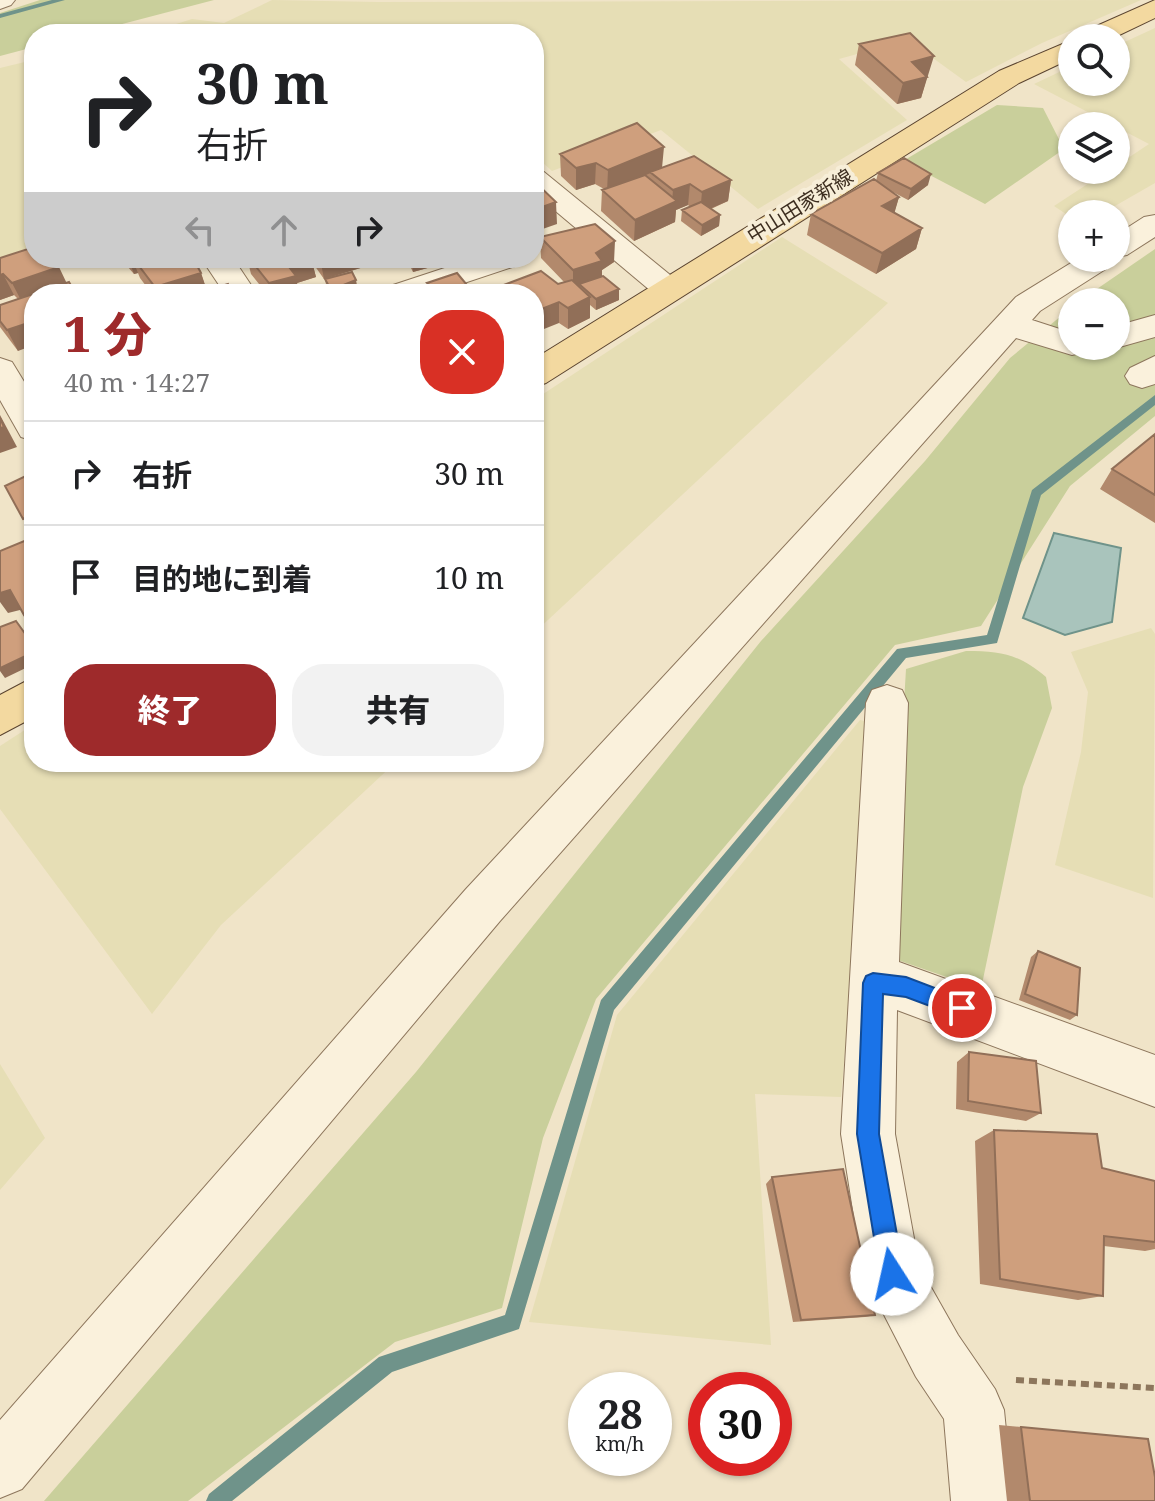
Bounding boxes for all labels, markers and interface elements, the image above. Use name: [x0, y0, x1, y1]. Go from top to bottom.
map controls: [1058, 24, 1130, 360]
button: search: [1058, 24, 1130, 96]
text: 30 m: [196, 44, 329, 120]
icon: right: [64, 56, 168, 160]
button: layers: [1058, 112, 1130, 184]
text: 右折: [196, 120, 268, 169]
street label: 中山田家新線: [742, 162, 858, 249]
button: +: [1058, 200, 1130, 272]
icon: left: [178, 208, 222, 252]
icon: ahead: [262, 208, 306, 252]
icon: right: [346, 208, 390, 252]
button: −: [1058, 288, 1130, 360]
text: 1 分: [64, 301, 152, 366]
button: close: [420, 310, 504, 394]
text: 40 m · 14:27: [64, 364, 210, 400]
icon: right: [64, 451, 108, 495]
text: 30 m: [434, 453, 504, 494]
text: 右折: [132, 454, 192, 495]
icon: arrive: [64, 555, 108, 599]
text: 10 m: [434, 557, 504, 598]
text: 目的地に到着: [132, 558, 312, 599]
button: 終了: [64, 664, 276, 756]
button: 共有: [292, 664, 504, 756]
pin: [928, 974, 996, 1042]
icon: arrive: [940, 986, 984, 1030]
position arrow: [850, 1232, 934, 1316]
speed limit sign: 30: [688, 1372, 792, 1476]
text: 28: [597, 1386, 643, 1441]
text: km/h: [595, 1430, 645, 1457]

